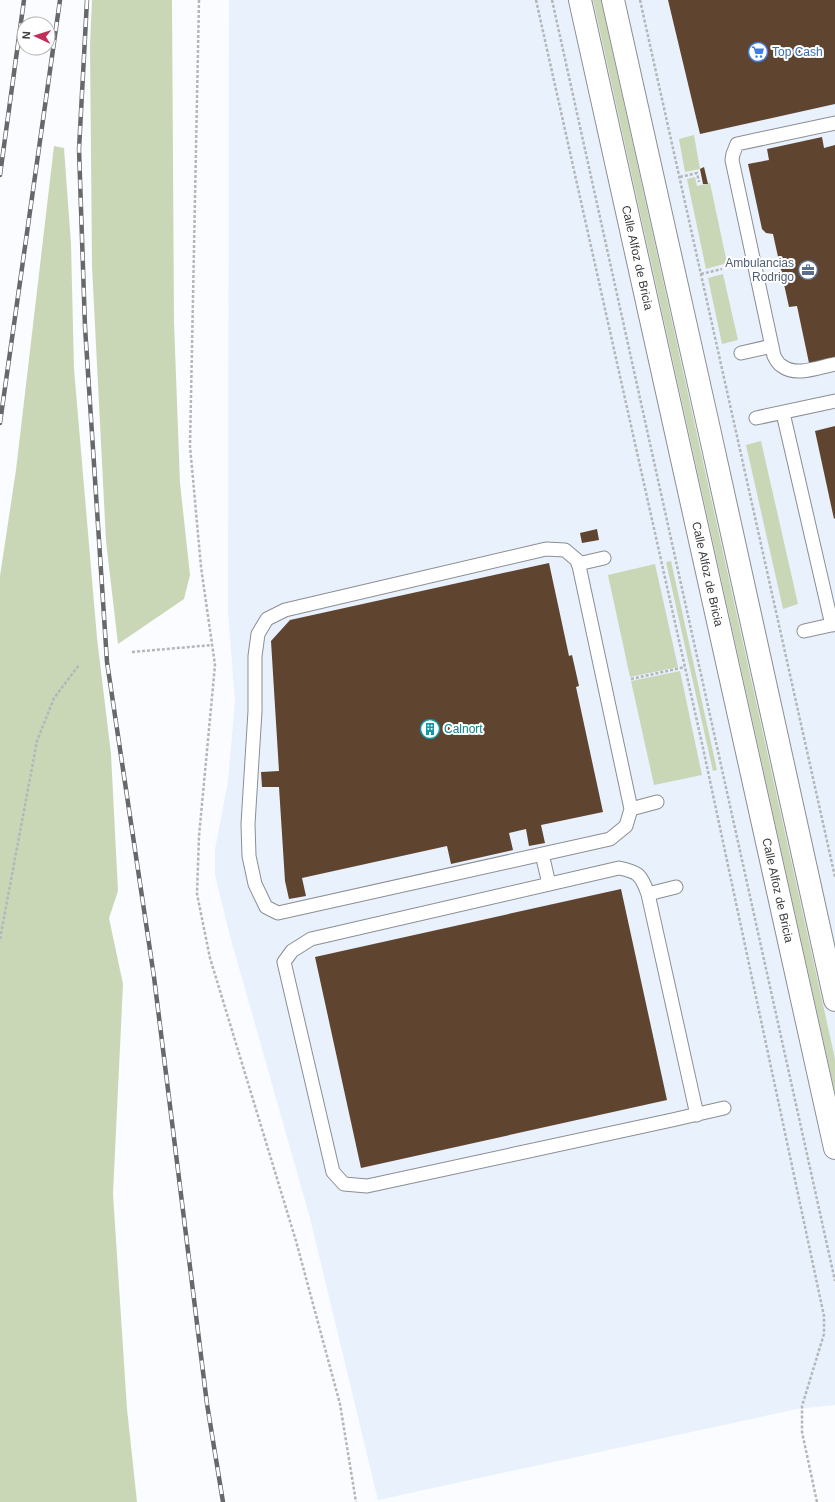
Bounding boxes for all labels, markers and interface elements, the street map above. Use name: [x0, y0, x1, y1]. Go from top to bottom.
north arrow: [16, 16, 56, 56]
text: N: [20, 31, 32, 40]
supermarket icon: Top Cash: [747, 41, 769, 63]
place label: Top Cash: [772, 45, 823, 59]
street label: Calle Alfoz de Bricia: [619, 204, 656, 312]
place label: Ambulancias Rodrigo: [725, 256, 794, 284]
office icon: Ambulancias Rodrigo: [797, 259, 819, 281]
street label: Calle Alfoz de Bricia: [689, 520, 726, 628]
building icon: Calnort: [419, 718, 441, 740]
place label: Calnort: [444, 722, 483, 736]
street label: Calle Alfoz de Bricia: [759, 837, 796, 944]

